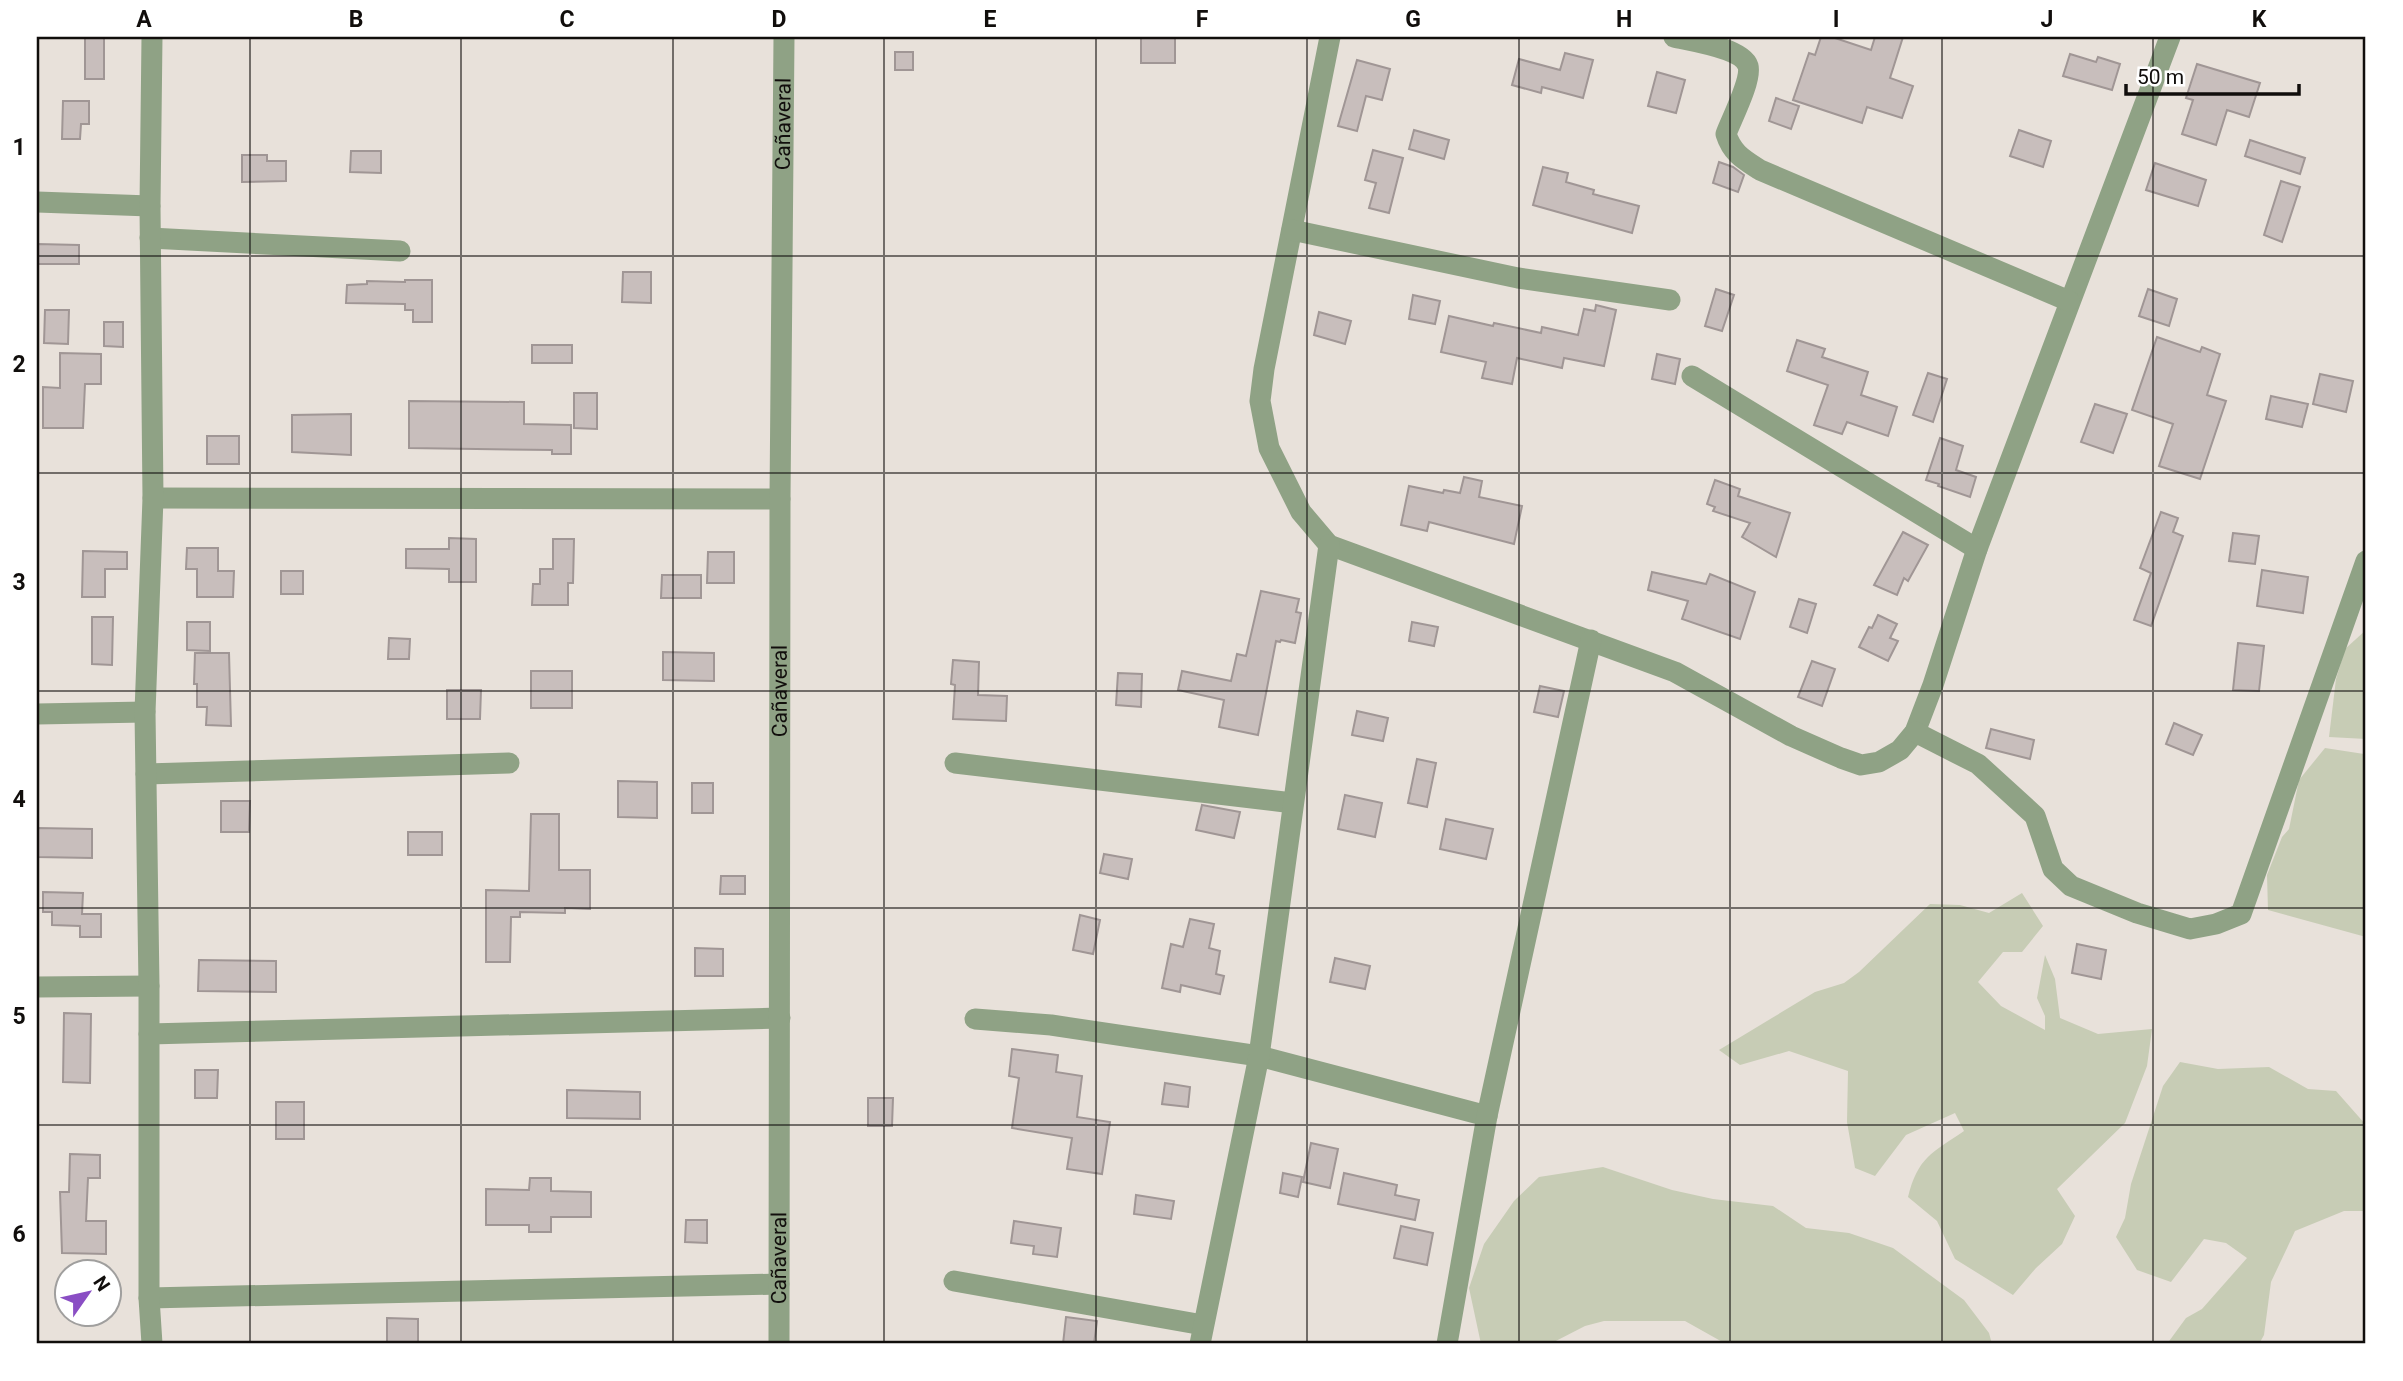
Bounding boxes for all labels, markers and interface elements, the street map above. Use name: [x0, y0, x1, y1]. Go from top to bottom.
text: A: [136, 6, 152, 33]
text: B: [349, 6, 363, 33]
text: C: [559, 6, 575, 33]
text: D: [772, 6, 786, 33]
text: E: [984, 6, 997, 33]
text: F: [1196, 6, 1209, 33]
text: G: [1405, 6, 1421, 33]
text: H: [1616, 6, 1632, 33]
text: I: [1833, 6, 1839, 33]
text: J: [2041, 6, 2053, 33]
text: K: [2252, 6, 2267, 33]
scale bar: [2126, 52, 2300, 96]
text: 50 m: [2137, 65, 2184, 89]
street label: Cañaveral: [771, 78, 796, 170]
text: 1: [12, 134, 26, 161]
text: 2: [12, 351, 26, 378]
text: 3: [12, 569, 26, 596]
street label: Cañaveral: [768, 645, 792, 737]
text: 4: [12, 786, 26, 813]
text: 5: [12, 1003, 26, 1030]
street label: Cañaveral: [767, 1212, 791, 1304]
text: 6: [12, 1221, 26, 1248]
north arrow: [52, 1258, 122, 1328]
text: N: [88, 1272, 115, 1296]

